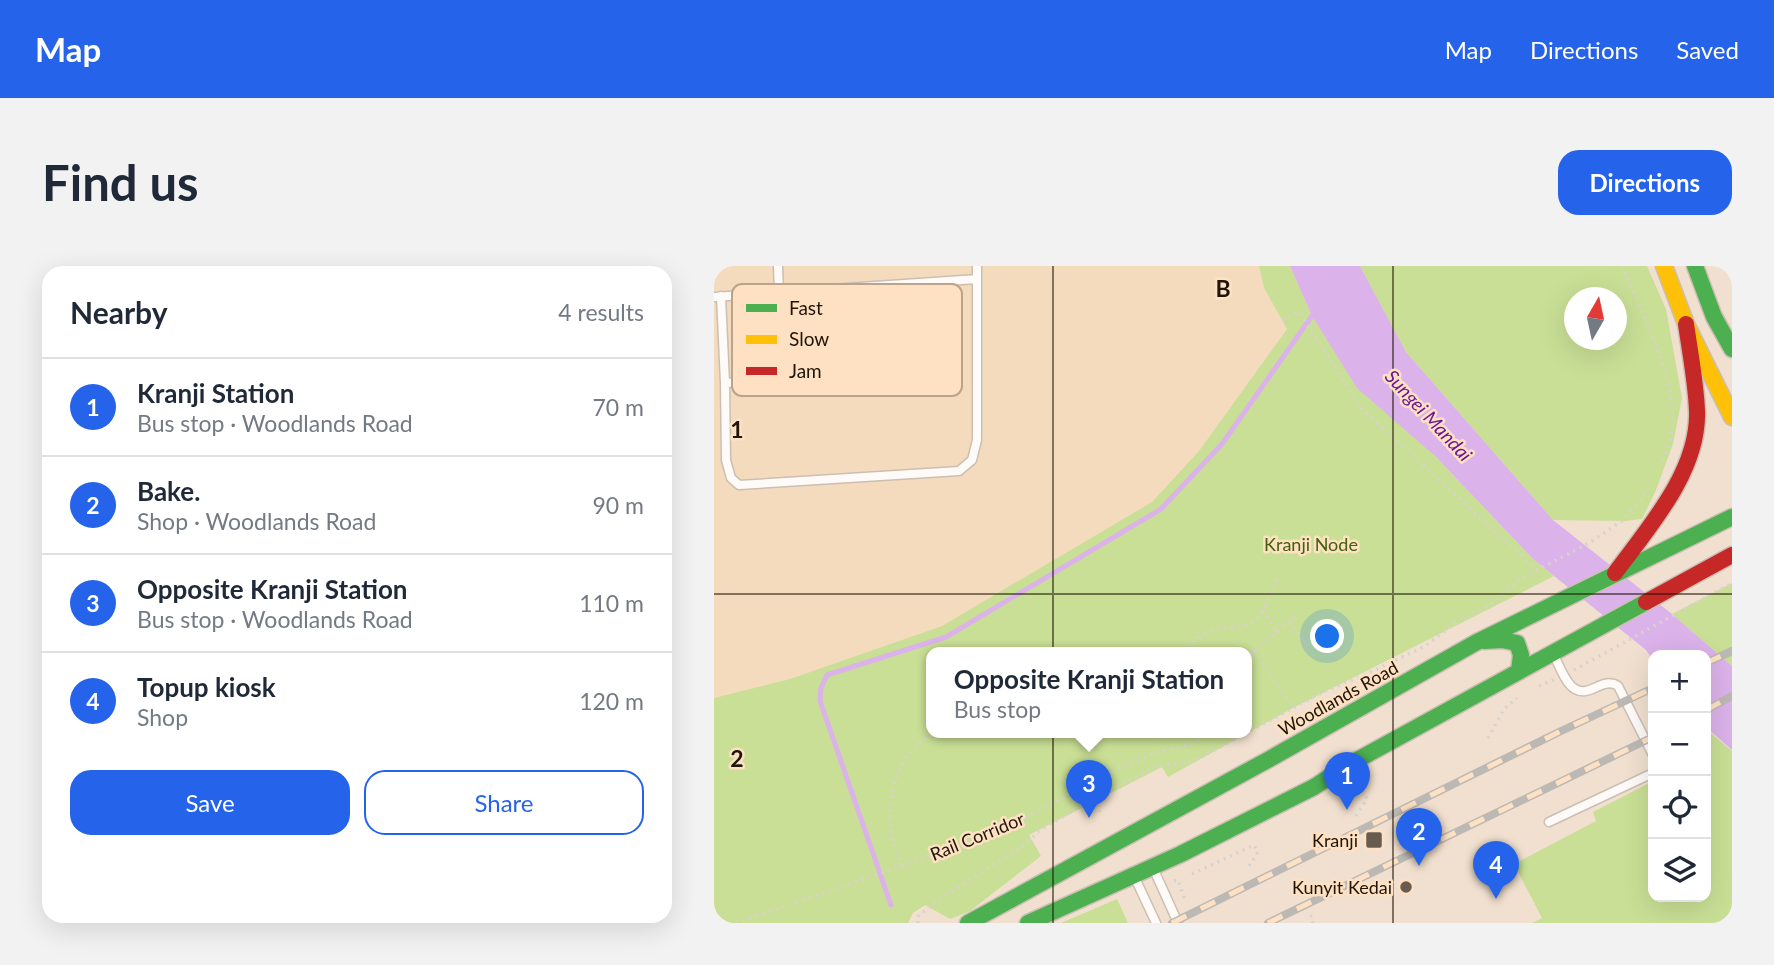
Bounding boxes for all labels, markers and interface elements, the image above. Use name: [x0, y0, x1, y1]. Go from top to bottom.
text: Map: [35, 29, 101, 69]
text: Map: [1445, 35, 1492, 64]
text: Directions: [1530, 35, 1638, 64]
text: Saved: [1676, 35, 1739, 64]
button: Directions: [1558, 150, 1732, 215]
text: Find us: [42, 153, 199, 211]
text: B: [1215, 274, 1231, 302]
legend: [732, 284, 962, 396]
north arrow: [1564, 287, 1627, 350]
text: Nearby: [70, 294, 168, 330]
text: Fast: [789, 296, 823, 319]
text: 4 results: [558, 298, 644, 326]
text: Slow: [789, 327, 829, 350]
text: Jam: [789, 359, 822, 382]
water label: Sungei Mandai: [1381, 365, 1478, 466]
text: Kranji Station: [137, 377, 294, 409]
text: 1: [86, 393, 100, 421]
text: 70 m: [593, 393, 644, 421]
text: Bus stop · Woodlands Road: [137, 409, 413, 437]
text: 1: [730, 415, 744, 443]
text: Bake.: [137, 475, 200, 507]
text: 2: [86, 491, 100, 519]
text: 90 m: [593, 491, 644, 519]
text: Shop · Woodlands Road: [137, 507, 376, 535]
park label: Kranji Node: [1264, 533, 1358, 555]
text: Opposite Kranji Station: [137, 573, 408, 605]
text: 3: [86, 589, 100, 617]
text: 110 m: [579, 589, 644, 617]
text: Bus stop · Woodlands Road: [137, 605, 413, 633]
your location: [1310, 619, 1344, 653]
popup: [926, 647, 1252, 738]
map controls: [1648, 650, 1711, 902]
button: +: [1648, 650, 1711, 713]
street label: Woodlands Road: [1274, 656, 1402, 740]
text: Opposite Kranji Station: [954, 663, 1224, 695]
text: Topup kiosk: [137, 671, 276, 703]
text: 4: [86, 687, 100, 715]
text: 120 m: [579, 687, 644, 715]
text: Bus stop: [954, 695, 1041, 723]
text: Shop: [137, 703, 188, 731]
button: −: [1648, 713, 1711, 776]
text: 2: [730, 744, 744, 772]
pin: 1: [1324, 752, 1370, 810]
pin: 3: [1066, 760, 1112, 818]
button: Save: [70, 770, 350, 835]
button: Share: [364, 770, 644, 835]
button: locate: [1648, 776, 1711, 839]
street label: Rail Corridor: [927, 807, 1028, 865]
pin: 2: [1396, 808, 1442, 866]
place label: Kranji: [1312, 829, 1358, 851]
marker: Kranji: [1364, 830, 1384, 850]
button: layers: [1648, 839, 1711, 902]
pin: 4: [1473, 841, 1519, 899]
place label: Kunyit Kedai: [1292, 876, 1392, 898]
marker: Kunyit Kedai: [1398, 879, 1414, 895]

